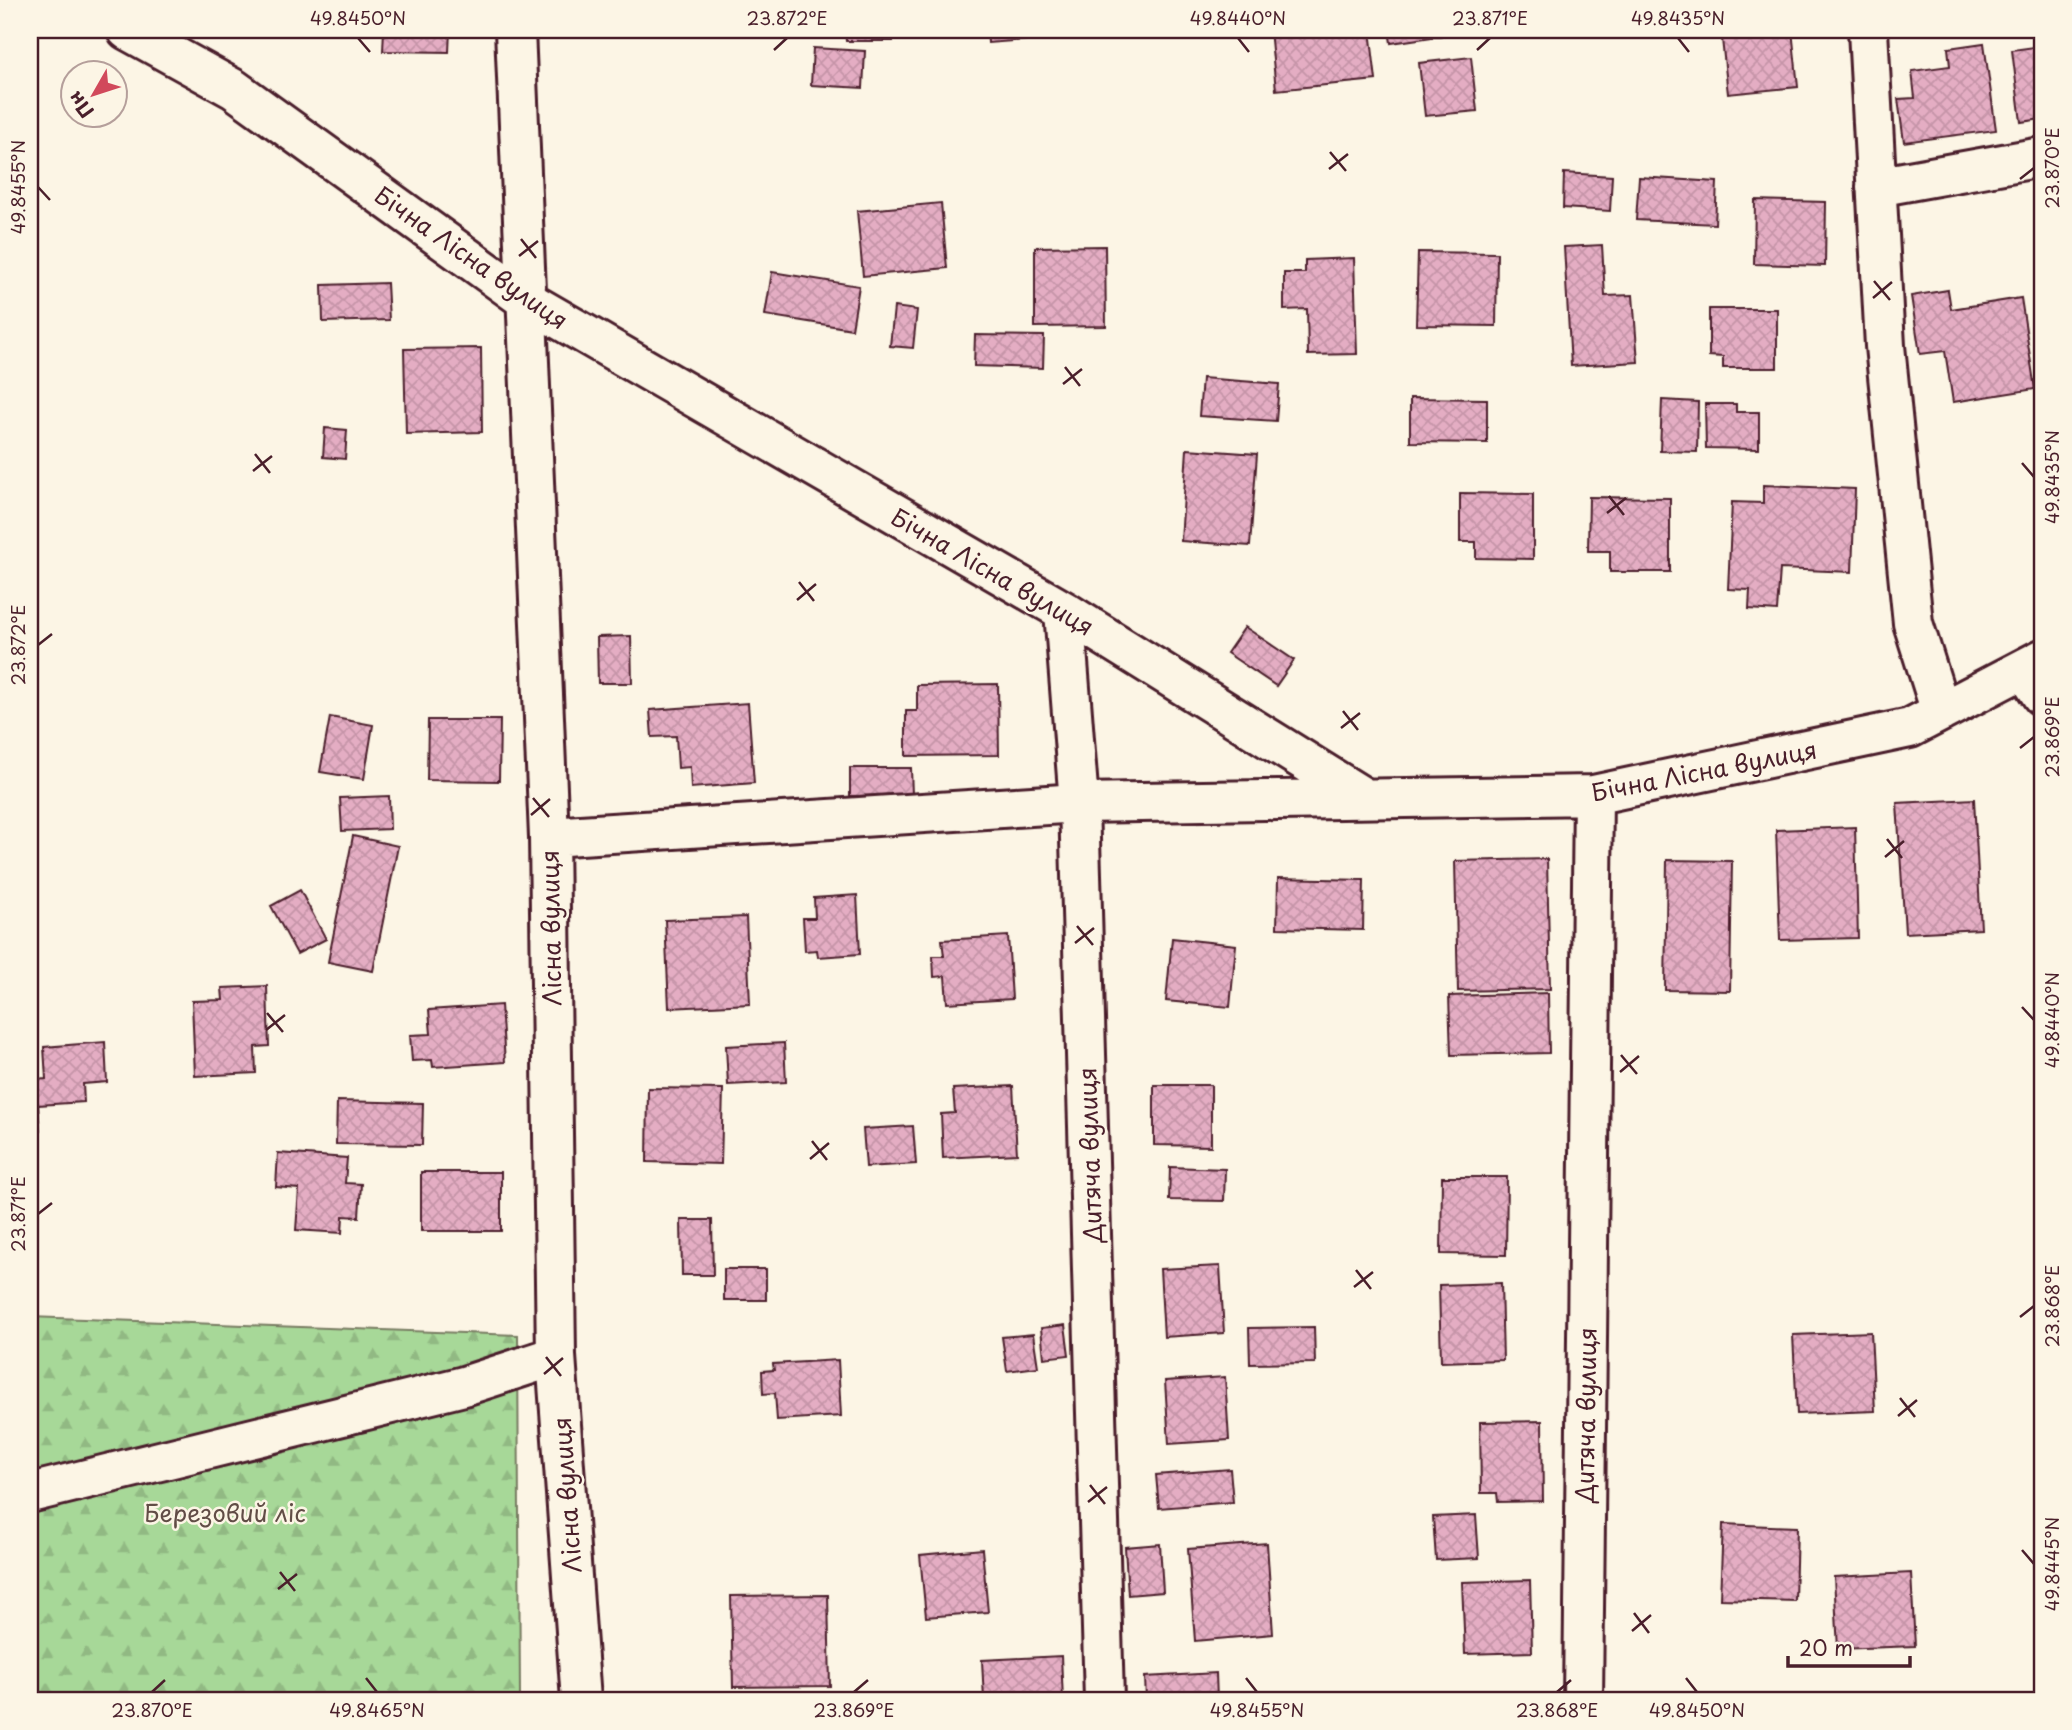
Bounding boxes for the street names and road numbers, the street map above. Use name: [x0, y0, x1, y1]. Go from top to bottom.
street label: Бічна Лісна вулиця: [368, 177, 576, 337]
street label: Бічна Лісна вулиця: [885, 498, 1101, 644]
street label: Бічна Лісна вулиця: [1588, 730, 1820, 810]
street label: Лісна вулиця: [531, 850, 569, 1006]
street label: Дитяча вулиця: [1068, 1067, 1110, 1244]
street label: Дитяча вулиця: [1565, 1327, 1605, 1504]
street label: Лісна вулиця: [543, 1416, 589, 1574]

